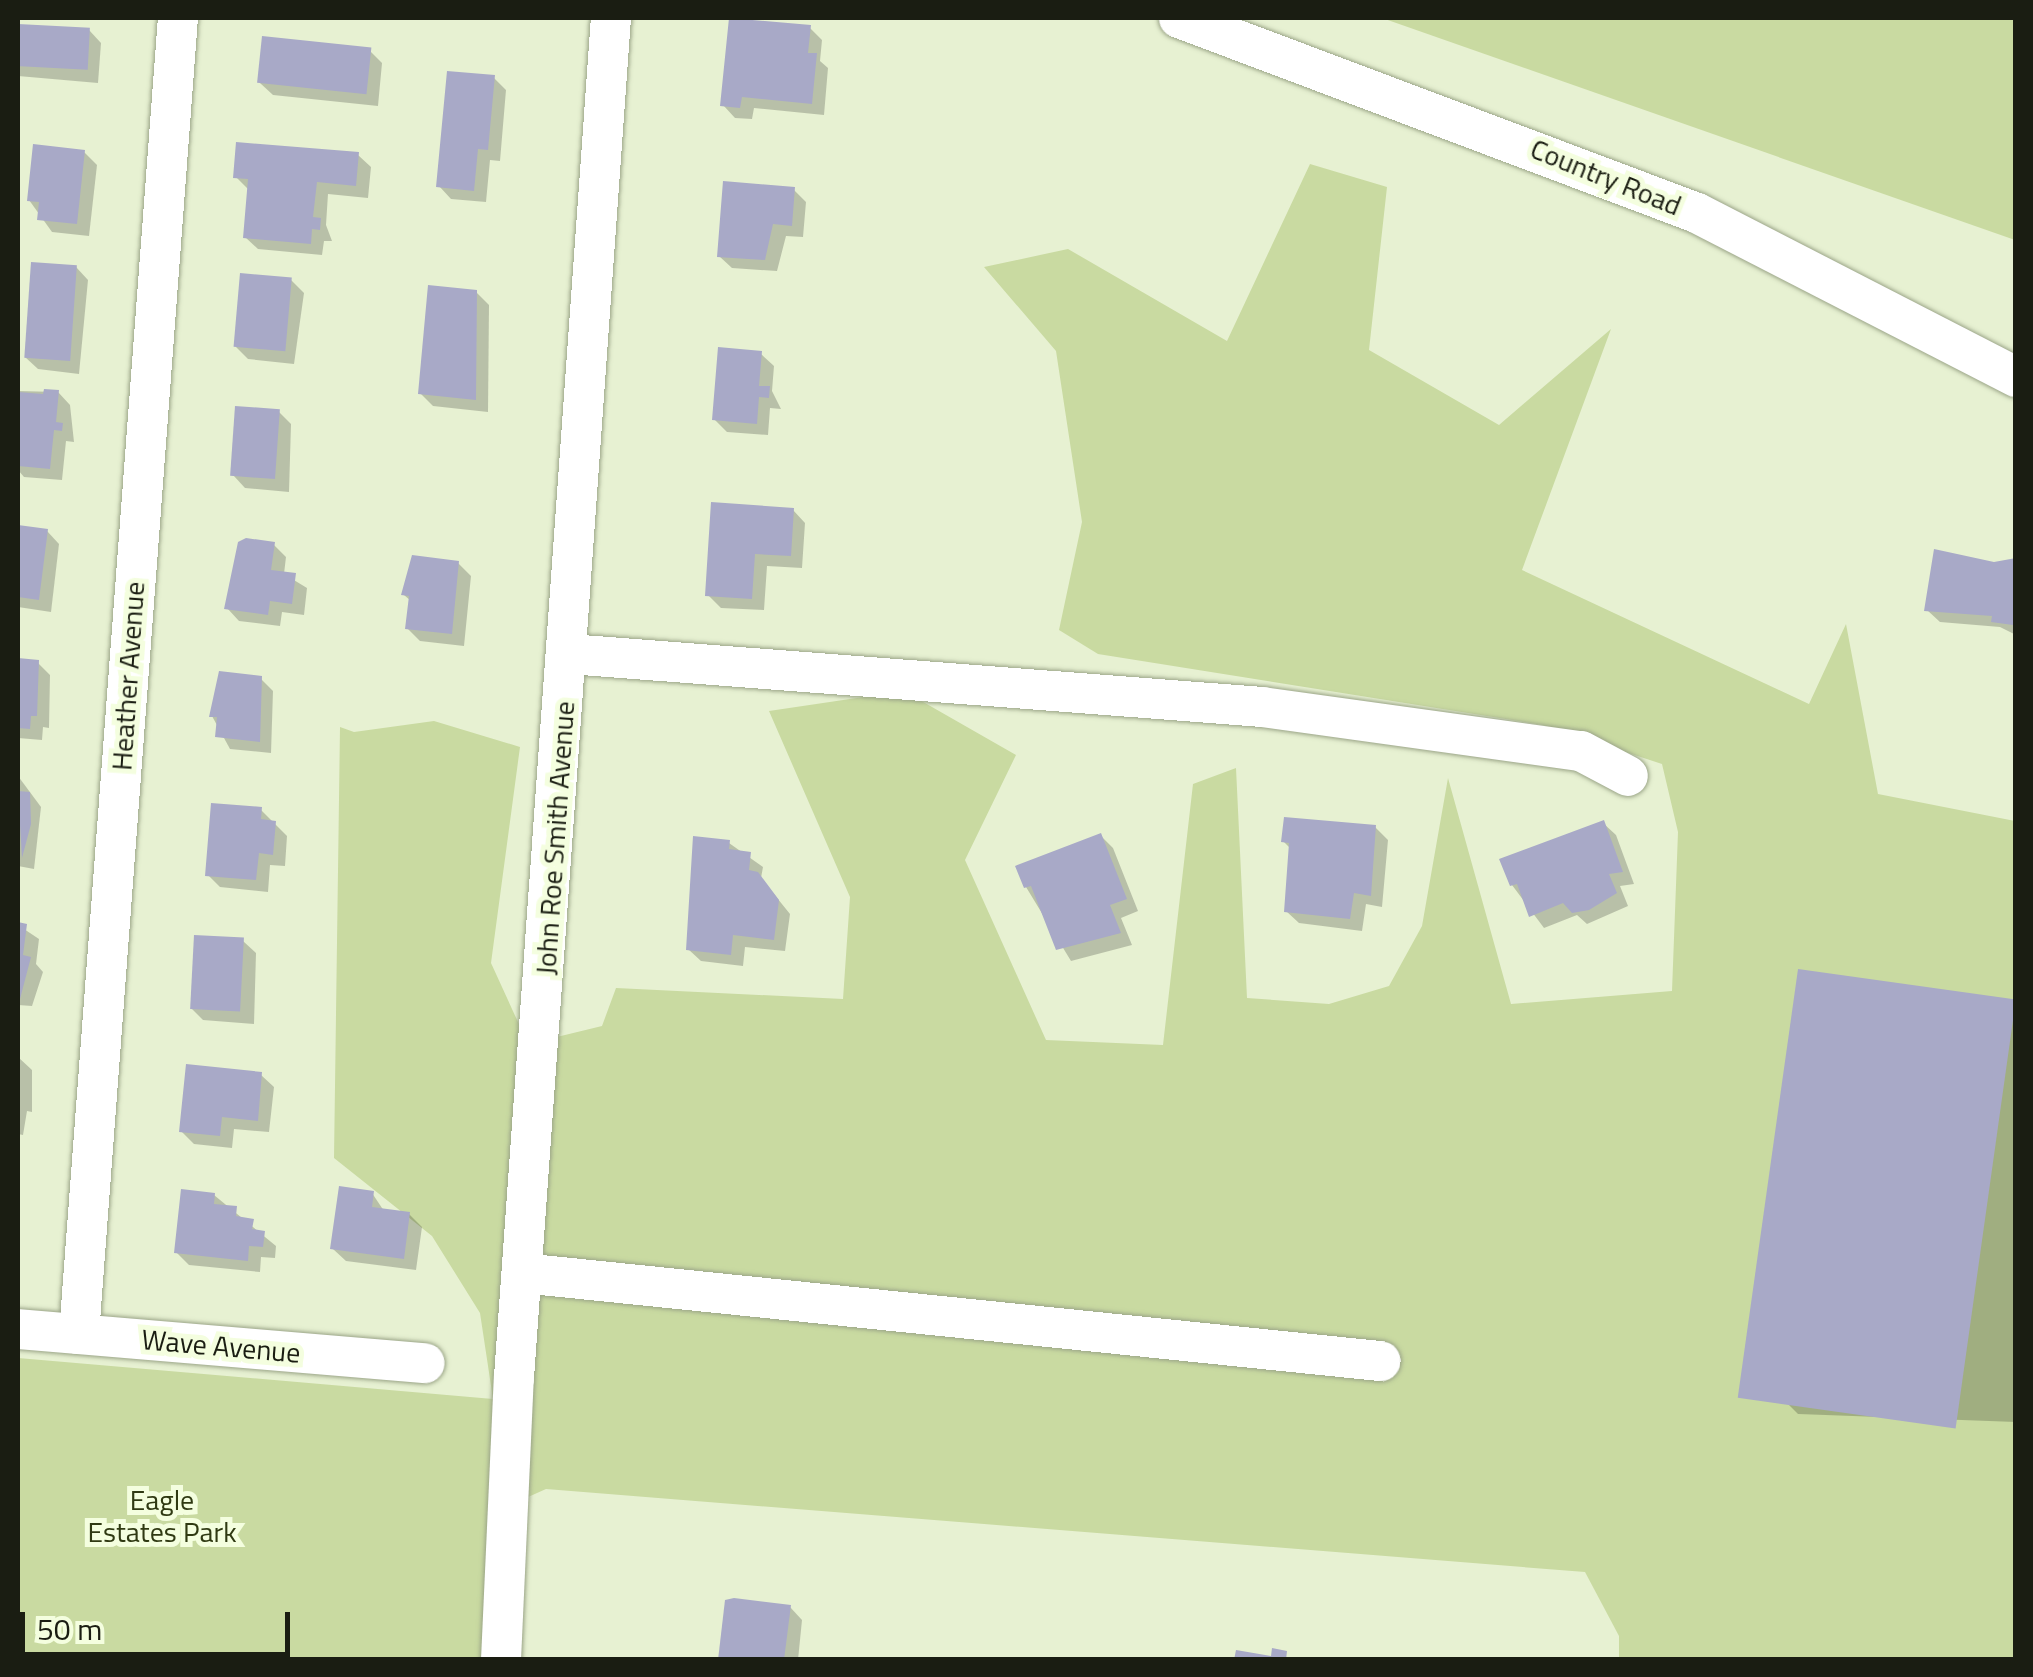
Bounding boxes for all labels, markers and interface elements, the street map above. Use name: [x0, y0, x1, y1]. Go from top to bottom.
street label: Country Road: [1526, 132, 1686, 222]
street label: Heather Avenue: [105, 580, 151, 772]
street label: John Roe Smith Avenue: [529, 700, 581, 976]
street label: Wave Avenue: [140, 1322, 302, 1370]
park label: Eagle Estates Park: [87, 1483, 237, 1549]
scale bar: [25, 1592, 295, 1654]
text: 50 m: [37, 1606, 102, 1652]

